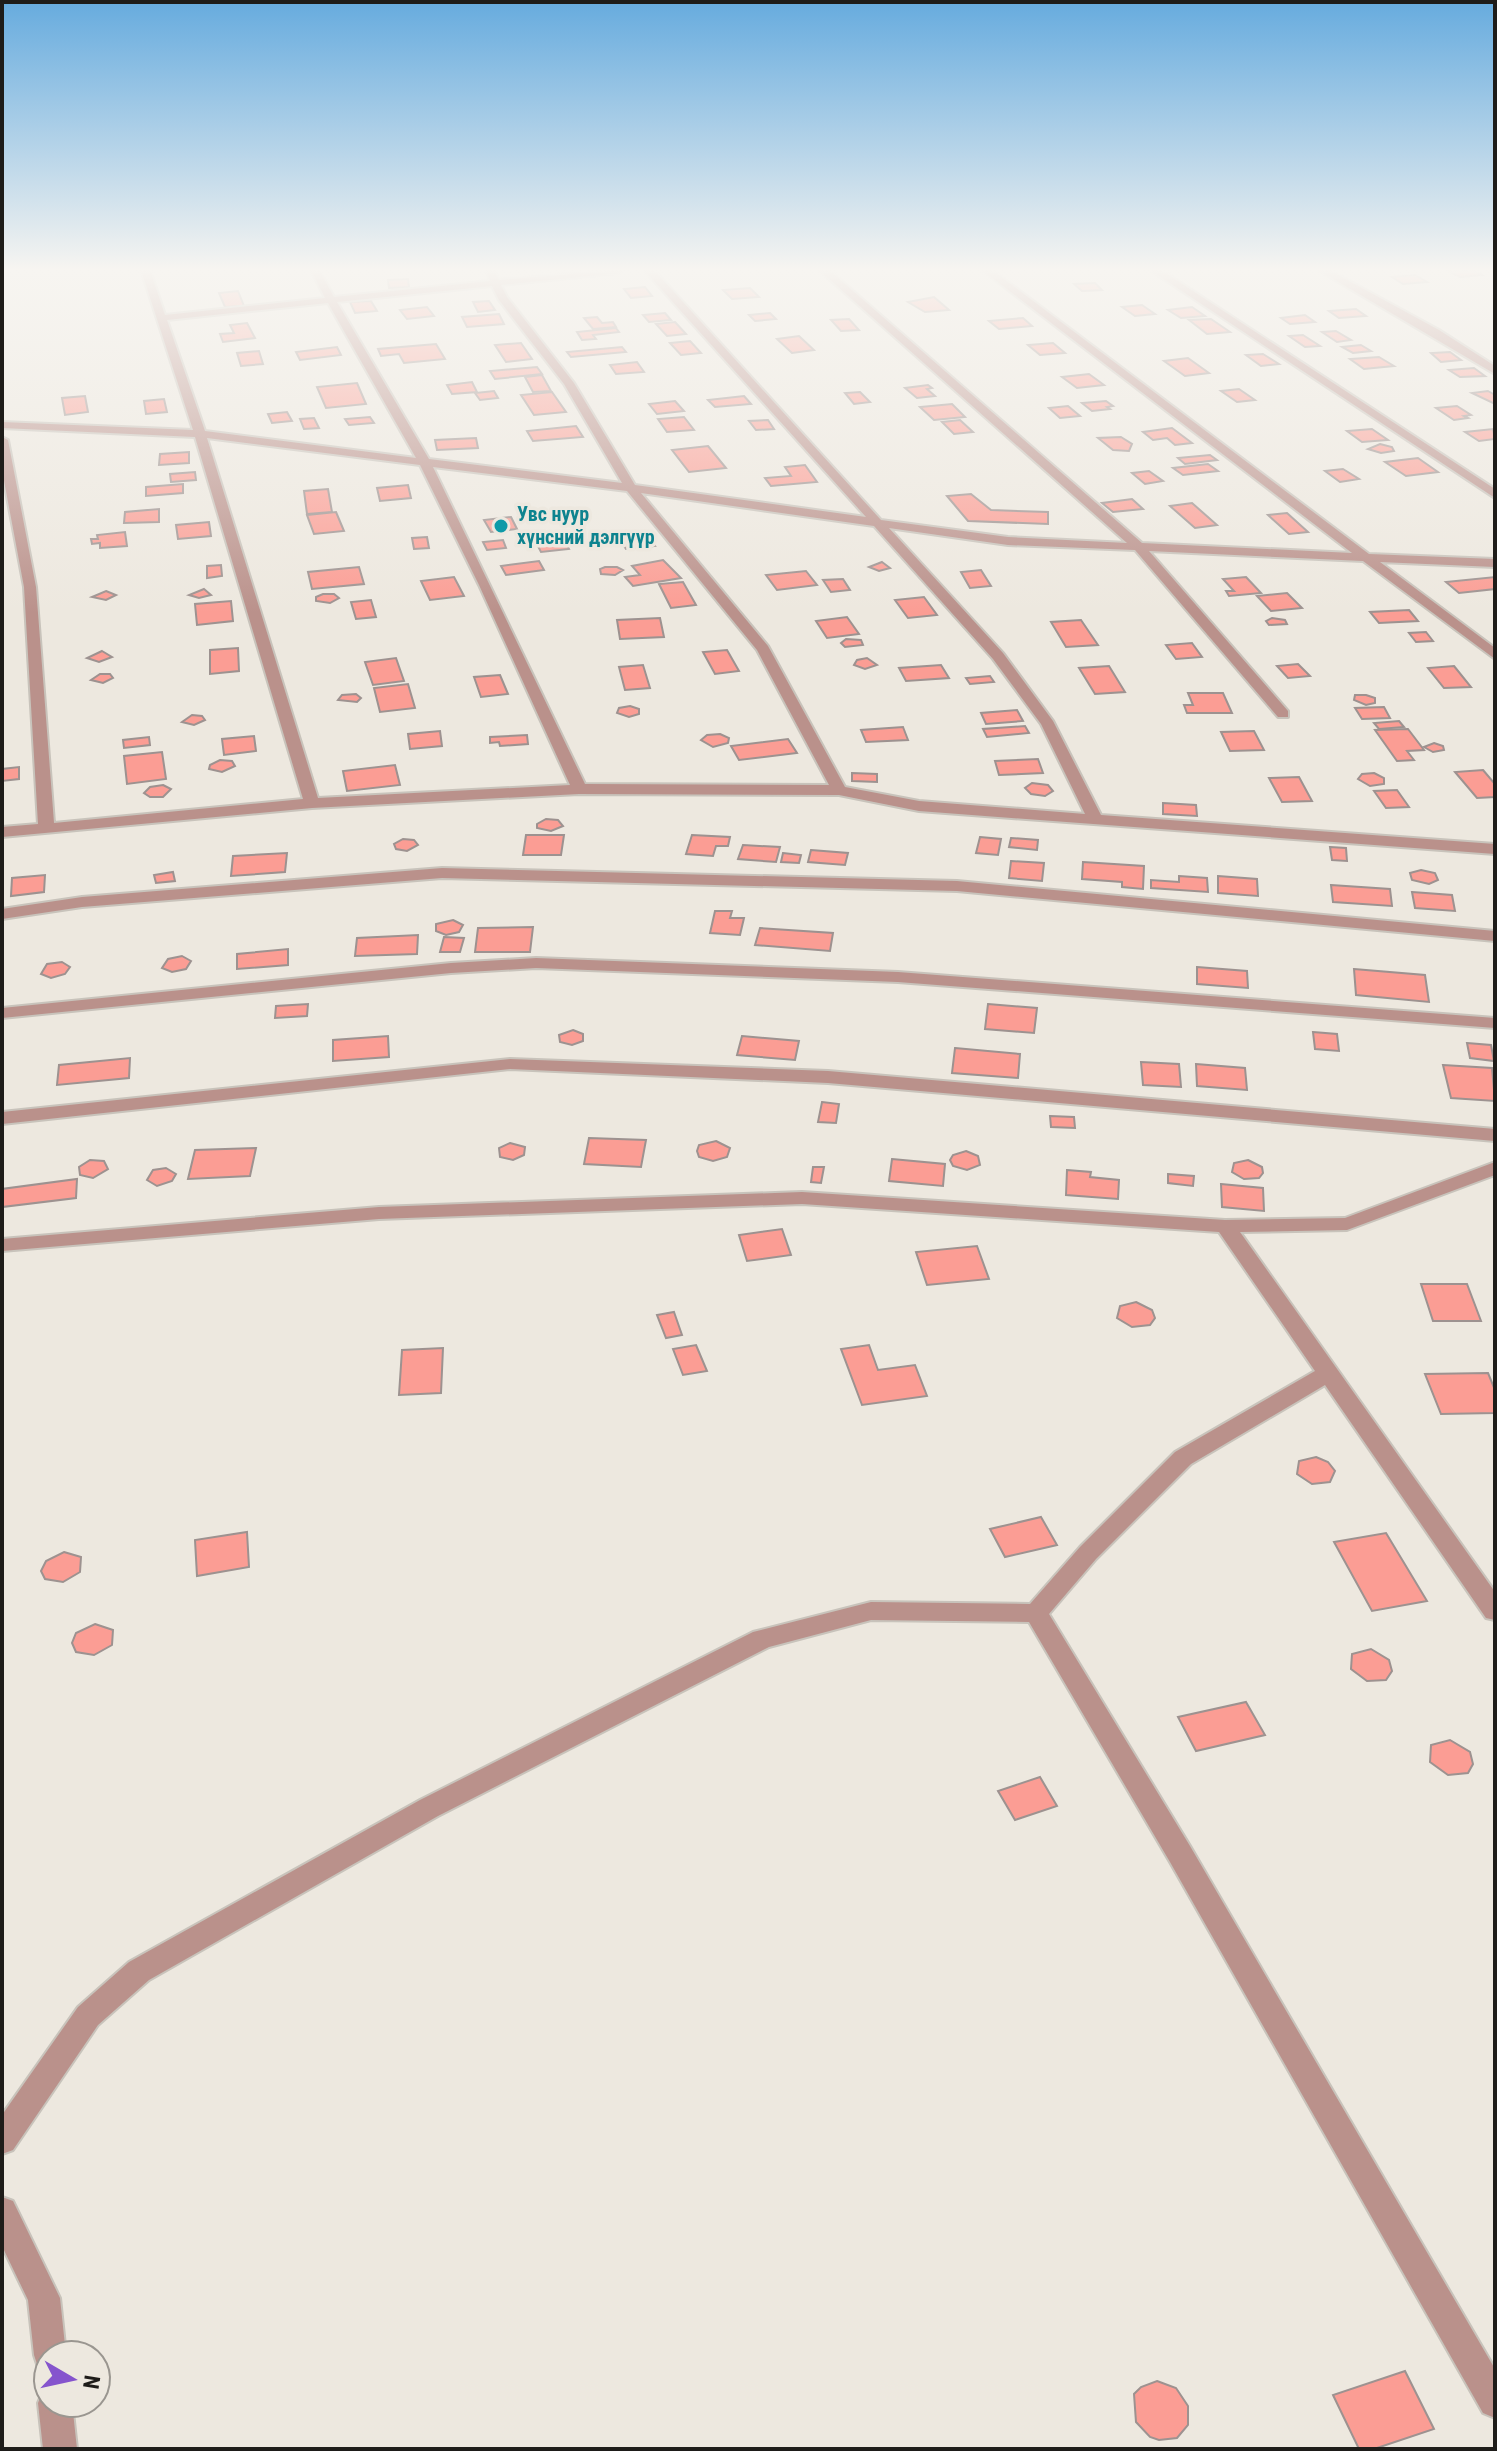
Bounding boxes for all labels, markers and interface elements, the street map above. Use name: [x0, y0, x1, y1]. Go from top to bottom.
place label: Увс нуур хүнсний дэлгүүр: [517, 502, 655, 549]
marker: Увс нуур хүнсний дэлгүүр: [492, 517, 510, 535]
north arrow: [32, 2339, 112, 2419]
text: N: [78, 2373, 105, 2391]

